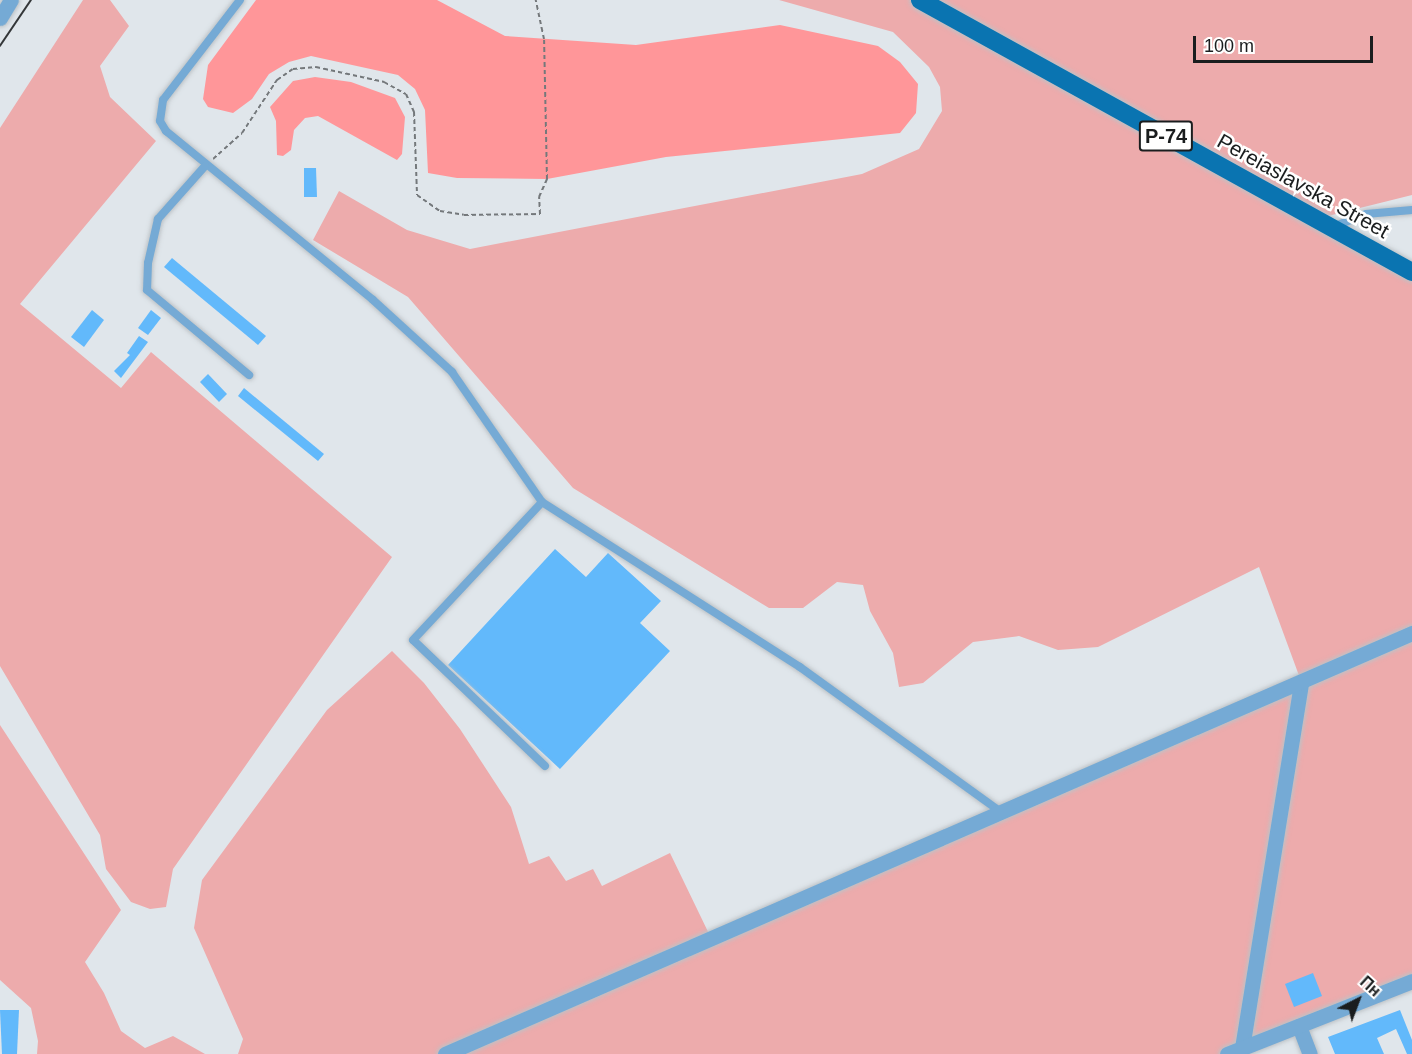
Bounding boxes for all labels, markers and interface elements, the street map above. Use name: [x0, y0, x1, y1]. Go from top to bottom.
scale bar: [1196, 24, 1376, 62]
text: 100 m: [1204, 36, 1254, 56]
road number: Р-74: [1138, 119, 1194, 153]
street label: Pereiaslavska Street: [1213, 128, 1393, 244]
north arrow: [1328, 970, 1388, 1030]
text: Пн: [1357, 973, 1384, 1000]

